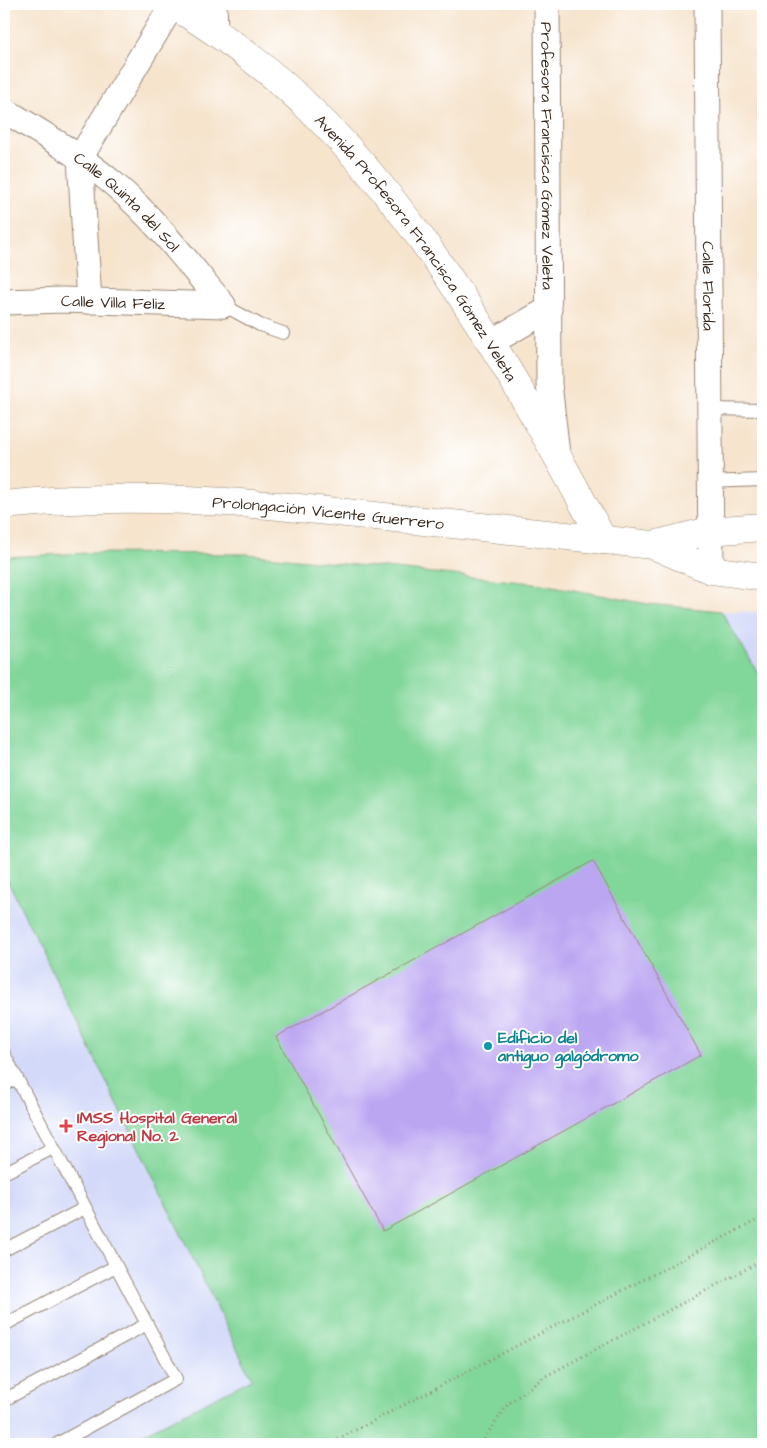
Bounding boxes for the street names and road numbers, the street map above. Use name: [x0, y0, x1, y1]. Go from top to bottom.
street label: Profesora Francisca Gómez Veleta: [535, 22, 559, 290]
street label: Avenida Profesora Francisca Gómez Veleta: [309, 110, 522, 386]
street label: Calle Quinta del Sol: [69, 147, 184, 257]
street label: Calle Florida: [697, 241, 719, 331]
street label: Calle Villa Feliz: [60, 290, 165, 315]
street label: Prolongación Vicente Guerrero: [212, 491, 445, 535]

